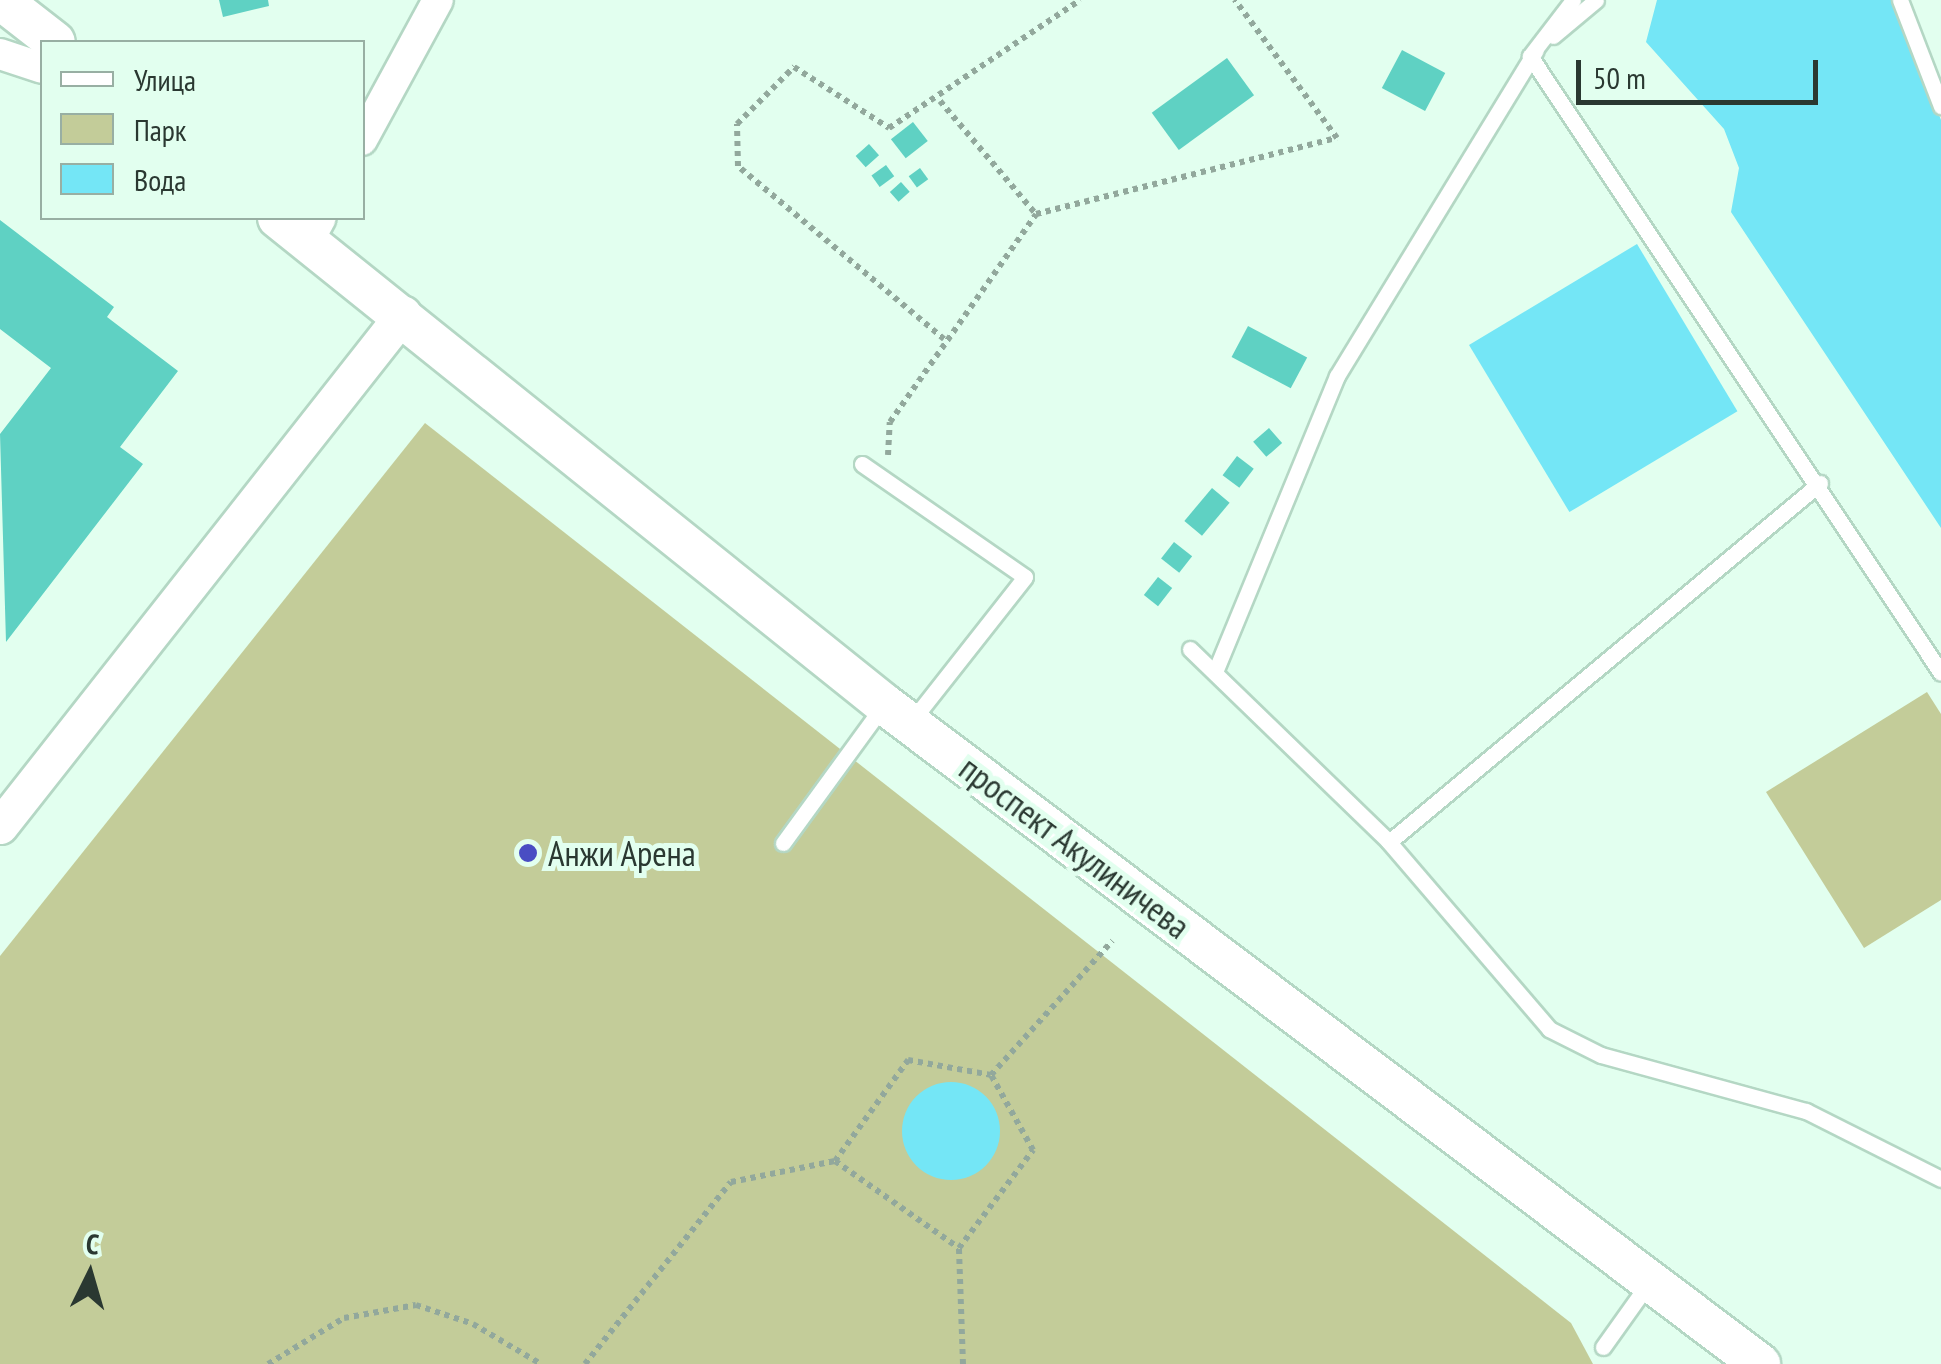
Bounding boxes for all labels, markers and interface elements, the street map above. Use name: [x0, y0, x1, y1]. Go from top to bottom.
legend: [40, 40, 365, 220]
scale bar: [1581, 40, 1824, 102]
text: 50 m: [1593, 58, 1646, 97]
text: Улица: [134, 60, 196, 99]
text: Парк: [134, 110, 186, 149]
text: Вода: [134, 160, 186, 199]
street label: проспект Акулиничева: [951, 746, 1199, 948]
place label: Анжи Арена: [548, 832, 697, 874]
marker: Анжи Арена: [517, 842, 539, 864]
north arrow: [40, 1224, 140, 1324]
text: С: [85, 1225, 101, 1263]

